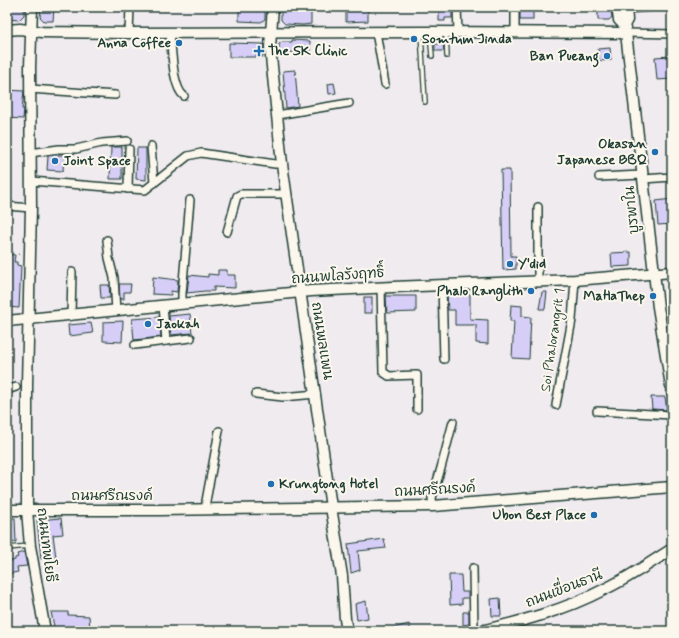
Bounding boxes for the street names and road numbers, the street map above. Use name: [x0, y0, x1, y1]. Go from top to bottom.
street label: บูรพาใน: [619, 184, 643, 235]
street label: ถนนพโลรังฤทธิ์: [291, 260, 385, 288]
street label: Soi Phalorangrit 1: [537, 287, 570, 393]
street label: ถนนพลแพน: [307, 301, 337, 381]
street label: ถนนศรีณรงค์: [394, 478, 476, 501]
street label: ถนนศรีณรงค์: [71, 486, 153, 505]
street label: ถนนเทพโยธี: [32, 507, 61, 583]
street label: ถนนเขื่อนธานี: [521, 561, 606, 612]

